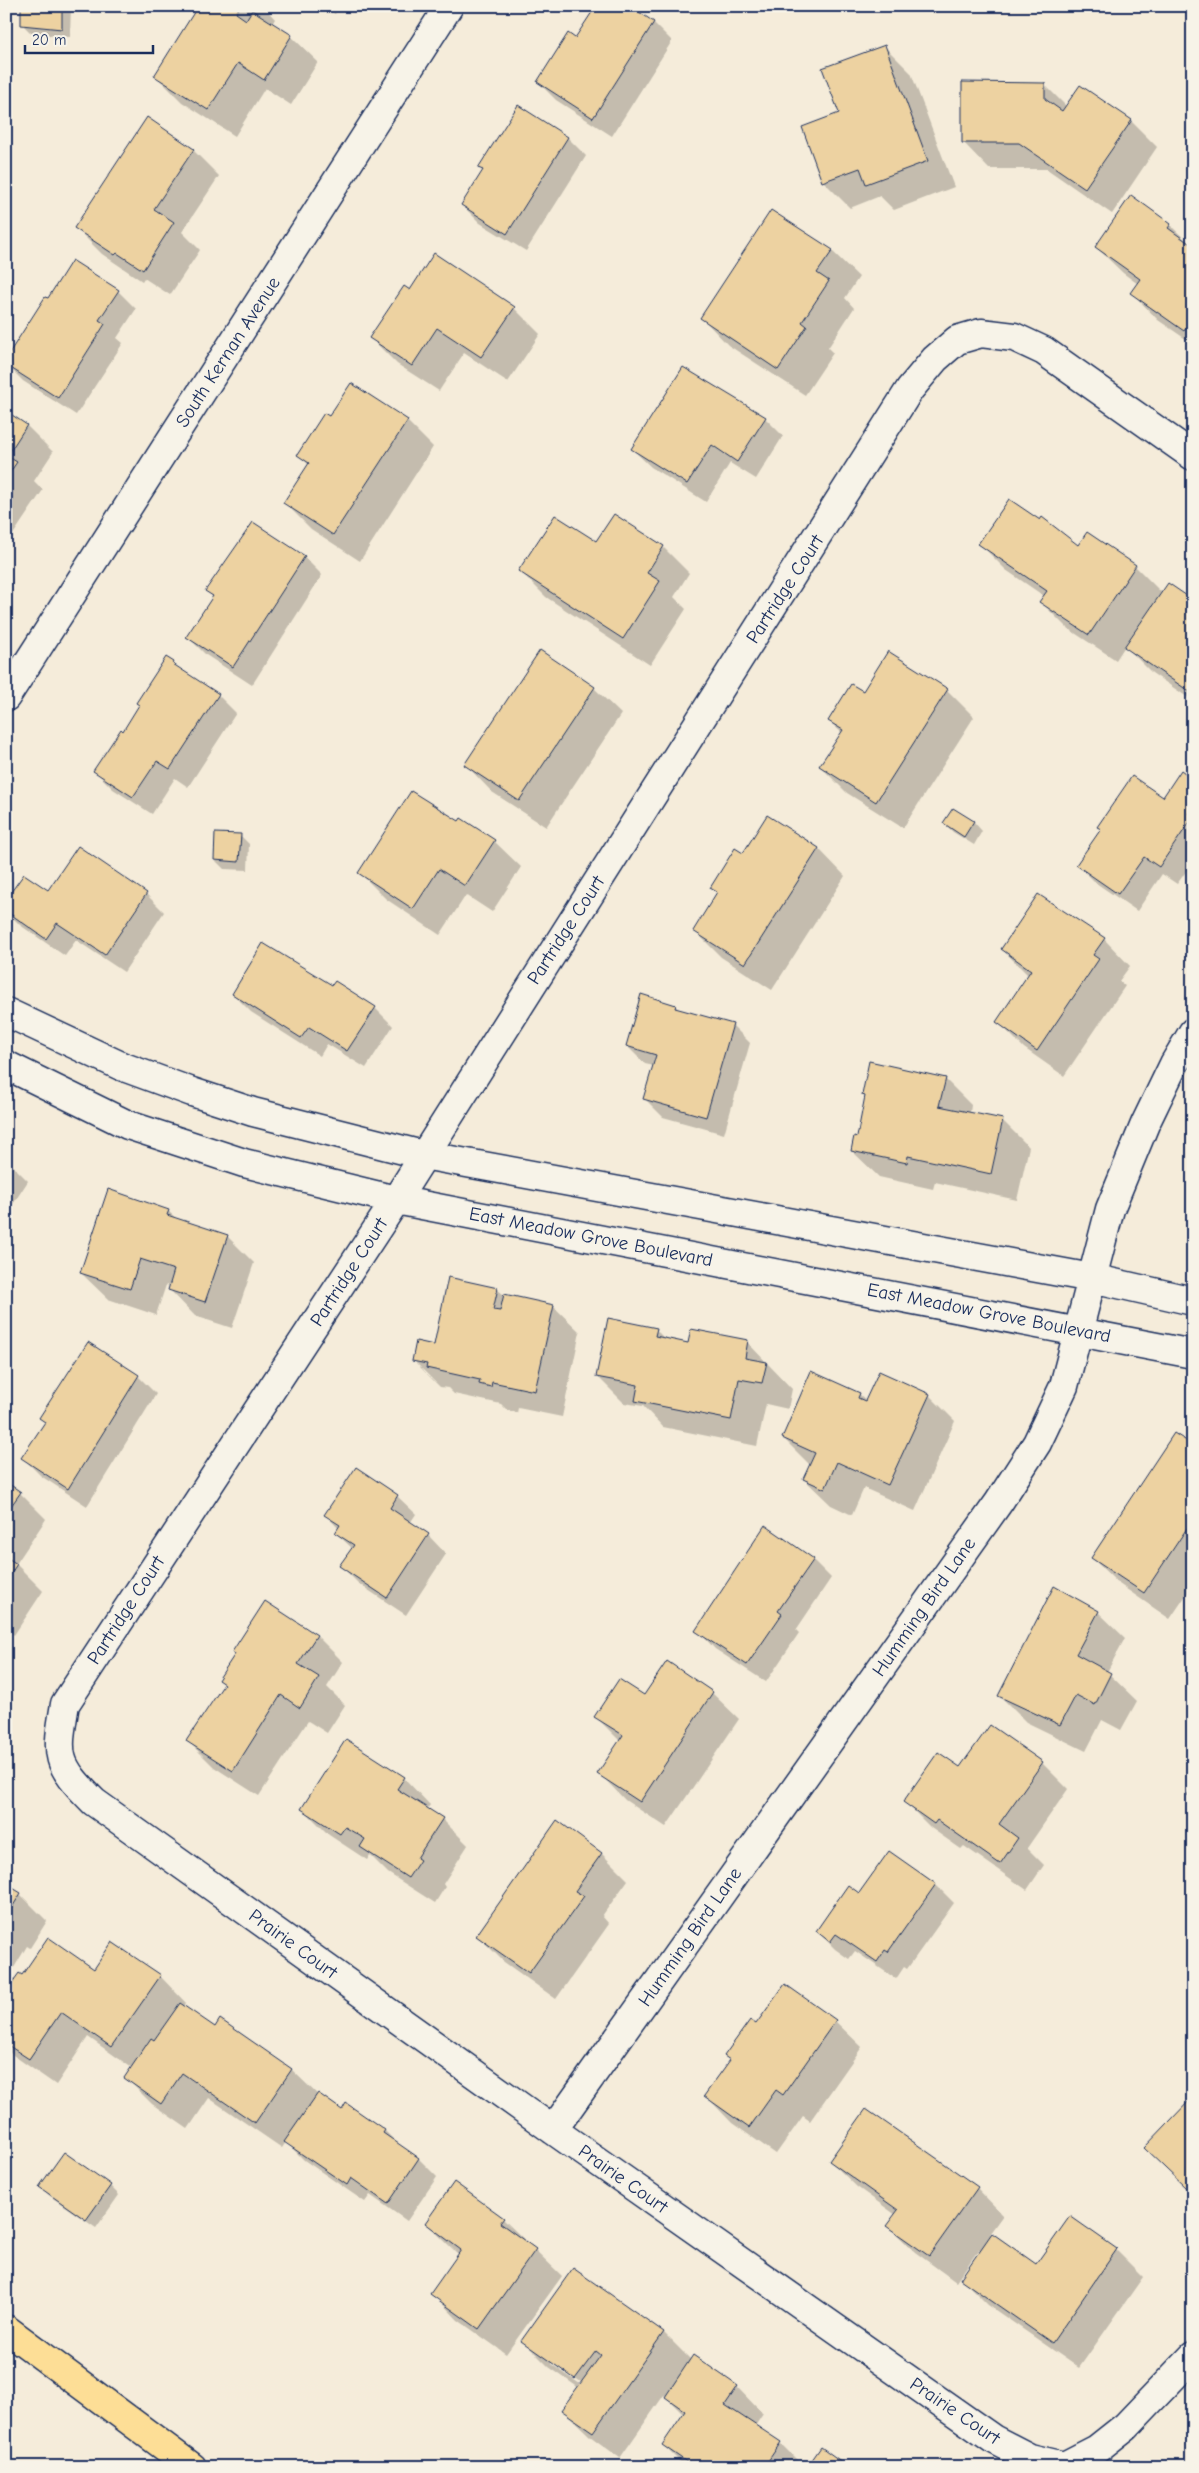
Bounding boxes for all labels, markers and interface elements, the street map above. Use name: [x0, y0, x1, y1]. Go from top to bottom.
scale bar: [25, 22, 152, 54]
text: 20 m: [32, 31, 66, 49]
street label: South Kernan Avenue: [171, 273, 285, 431]
street label: Partridge Court: [742, 530, 829, 647]
street label: Partridge Court: [523, 871, 610, 988]
street label: East Meadow Grove Boulevard: [467, 1203, 715, 1271]
street label: Partridge Court: [306, 1213, 393, 1330]
street label: East Meadow Grove Boulevard: [865, 1279, 1113, 1347]
street label: Humming Bird Lane: [868, 1533, 980, 1681]
street label: Partridge Court: [83, 1551, 170, 1668]
street label: Humming Bird Lane: [634, 1863, 746, 2011]
street label: Prairie Court: [244, 1905, 342, 1984]
street label: Prairie Court: [574, 2140, 672, 2218]
street label: Prairie Court: [906, 2373, 1005, 2450]

